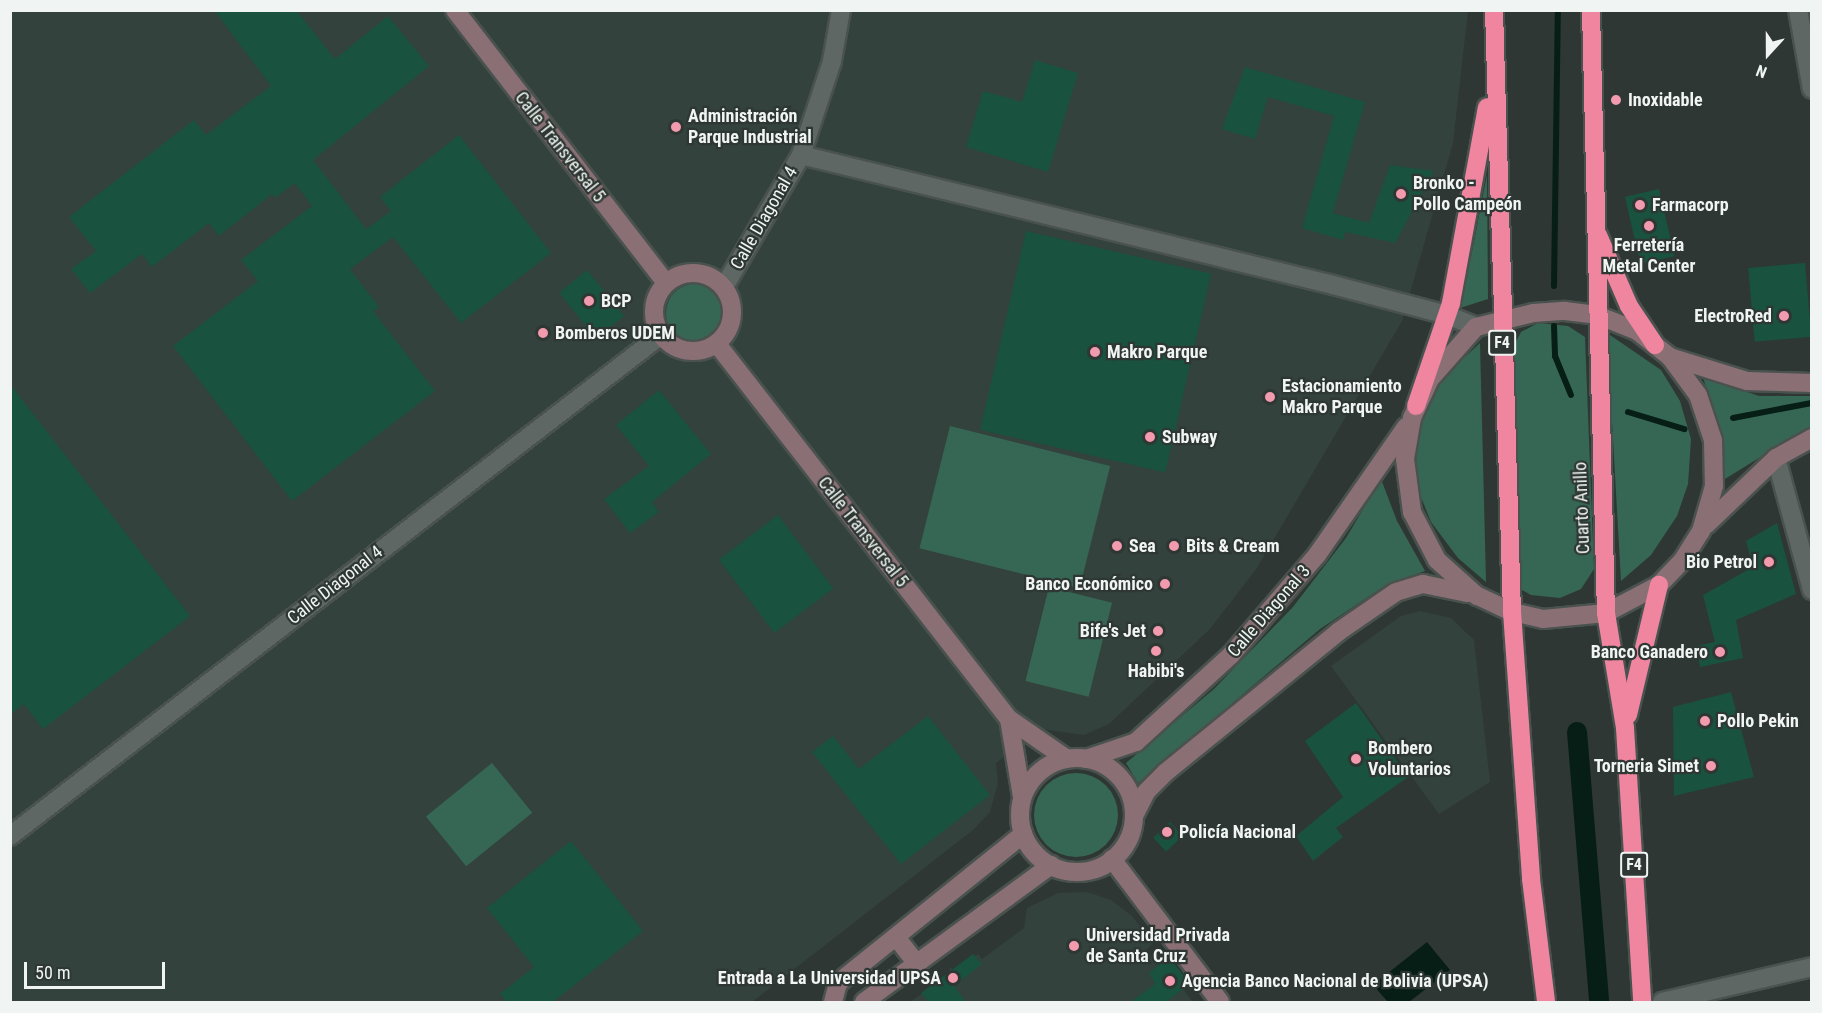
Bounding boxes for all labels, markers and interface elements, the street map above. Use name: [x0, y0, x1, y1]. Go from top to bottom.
north arrow: [1738, 24, 1798, 84]
text: N: [1753, 61, 1769, 82]
street label: Calle Transversal 5: [510, 87, 610, 207]
place label: Inoxidable: [1628, 89, 1703, 111]
marker: Inoxidable: [1609, 93, 1623, 107]
place label: Administración Parque Industrial: [688, 106, 812, 148]
marker: Administración Parque Industrial: [669, 120, 683, 134]
street label: Calle Diagonal 4: [726, 163, 802, 273]
place label: Bronko - Pollo Campeón: [1413, 173, 1522, 216]
marker: Bronko - Pollo Campeón: [1394, 187, 1408, 201]
place label: Farmacorp: [1652, 194, 1729, 216]
marker: Farmacorp: [1633, 198, 1647, 212]
marker: Ferretería Metal Center: [1642, 219, 1656, 233]
place label: Ferretería Metal Center: [1603, 235, 1695, 278]
place label: BCP: [601, 290, 632, 312]
marker: BCP: [582, 294, 596, 308]
place label: ElectroRed: [1694, 305, 1772, 327]
marker: ElectroRed: [1777, 309, 1791, 323]
place label: Bomberos UDEM: [555, 322, 675, 344]
marker: Bomberos UDEM: [536, 326, 550, 340]
road number: F4: [1487, 330, 1517, 356]
place label: Makro Parque: [1107, 341, 1207, 363]
marker: Makro Parque: [1088, 345, 1102, 359]
place label: Estacionamiento Makro Parque: [1282, 376, 1402, 418]
marker: Estacionamiento Makro Parque: [1263, 390, 1277, 404]
place label: Subway: [1162, 426, 1217, 448]
marker: Subway: [1143, 430, 1157, 444]
street label: Cuarto Anillo: [1570, 462, 1594, 554]
street label: Calle Transversal 5: [813, 472, 913, 592]
place label: Sea: [1129, 535, 1156, 557]
place label: Bits & Cream: [1186, 535, 1280, 557]
marker: Sea: [1110, 539, 1124, 553]
marker: Bits & Cream: [1167, 539, 1181, 553]
street label: Calle Diagonal 4: [283, 541, 387, 629]
place label: Bio Petrol: [1686, 551, 1757, 573]
marker: Bio Petrol: [1762, 555, 1776, 569]
street label: Calle Diagonal 3: [1223, 560, 1315, 662]
place label: Banco Económico: [1025, 573, 1153, 595]
marker: Banco Económico: [1158, 577, 1172, 591]
place label: Bife's Jet: [1080, 620, 1146, 642]
marker: Bife's Jet: [1151, 624, 1165, 638]
place label: Banco Ganadero: [1591, 641, 1708, 663]
marker: Habibi's: [1149, 644, 1163, 658]
marker: Banco Ganadero: [1713, 645, 1727, 659]
place label: Habibi's: [1128, 660, 1184, 682]
place label: Pollo Pekin: [1717, 710, 1799, 732]
marker: Pollo Pekin: [1698, 714, 1712, 728]
place label: Bombero Voluntarios: [1368, 738, 1451, 780]
marker: Bombero Voluntarios: [1349, 752, 1363, 766]
place label: Torneria Simet: [1594, 755, 1699, 777]
marker: Torneria Simet: [1704, 759, 1718, 773]
place label: Policía Nacional: [1179, 821, 1296, 843]
marker: Policía Nacional: [1160, 825, 1174, 839]
road number: F4: [1619, 852, 1649, 878]
place label: Universidad Privada de Santa Cruz: [1086, 925, 1230, 968]
marker: Universidad Privada de Santa Cruz: [1067, 939, 1081, 953]
scale bar: [27, 950, 168, 988]
text: 50 m: [35, 962, 70, 983]
place label: Entrada a La Universidad UPSA: [718, 967, 941, 989]
place label: Agencia Banco Nacional de Bolivia (UPSA): [1182, 970, 1489, 992]
marker: Entrada a La Universidad UPSA: [946, 971, 960, 985]
marker: Agencia Banco Nacional de Bolivia (UPSA): [1163, 974, 1177, 988]

